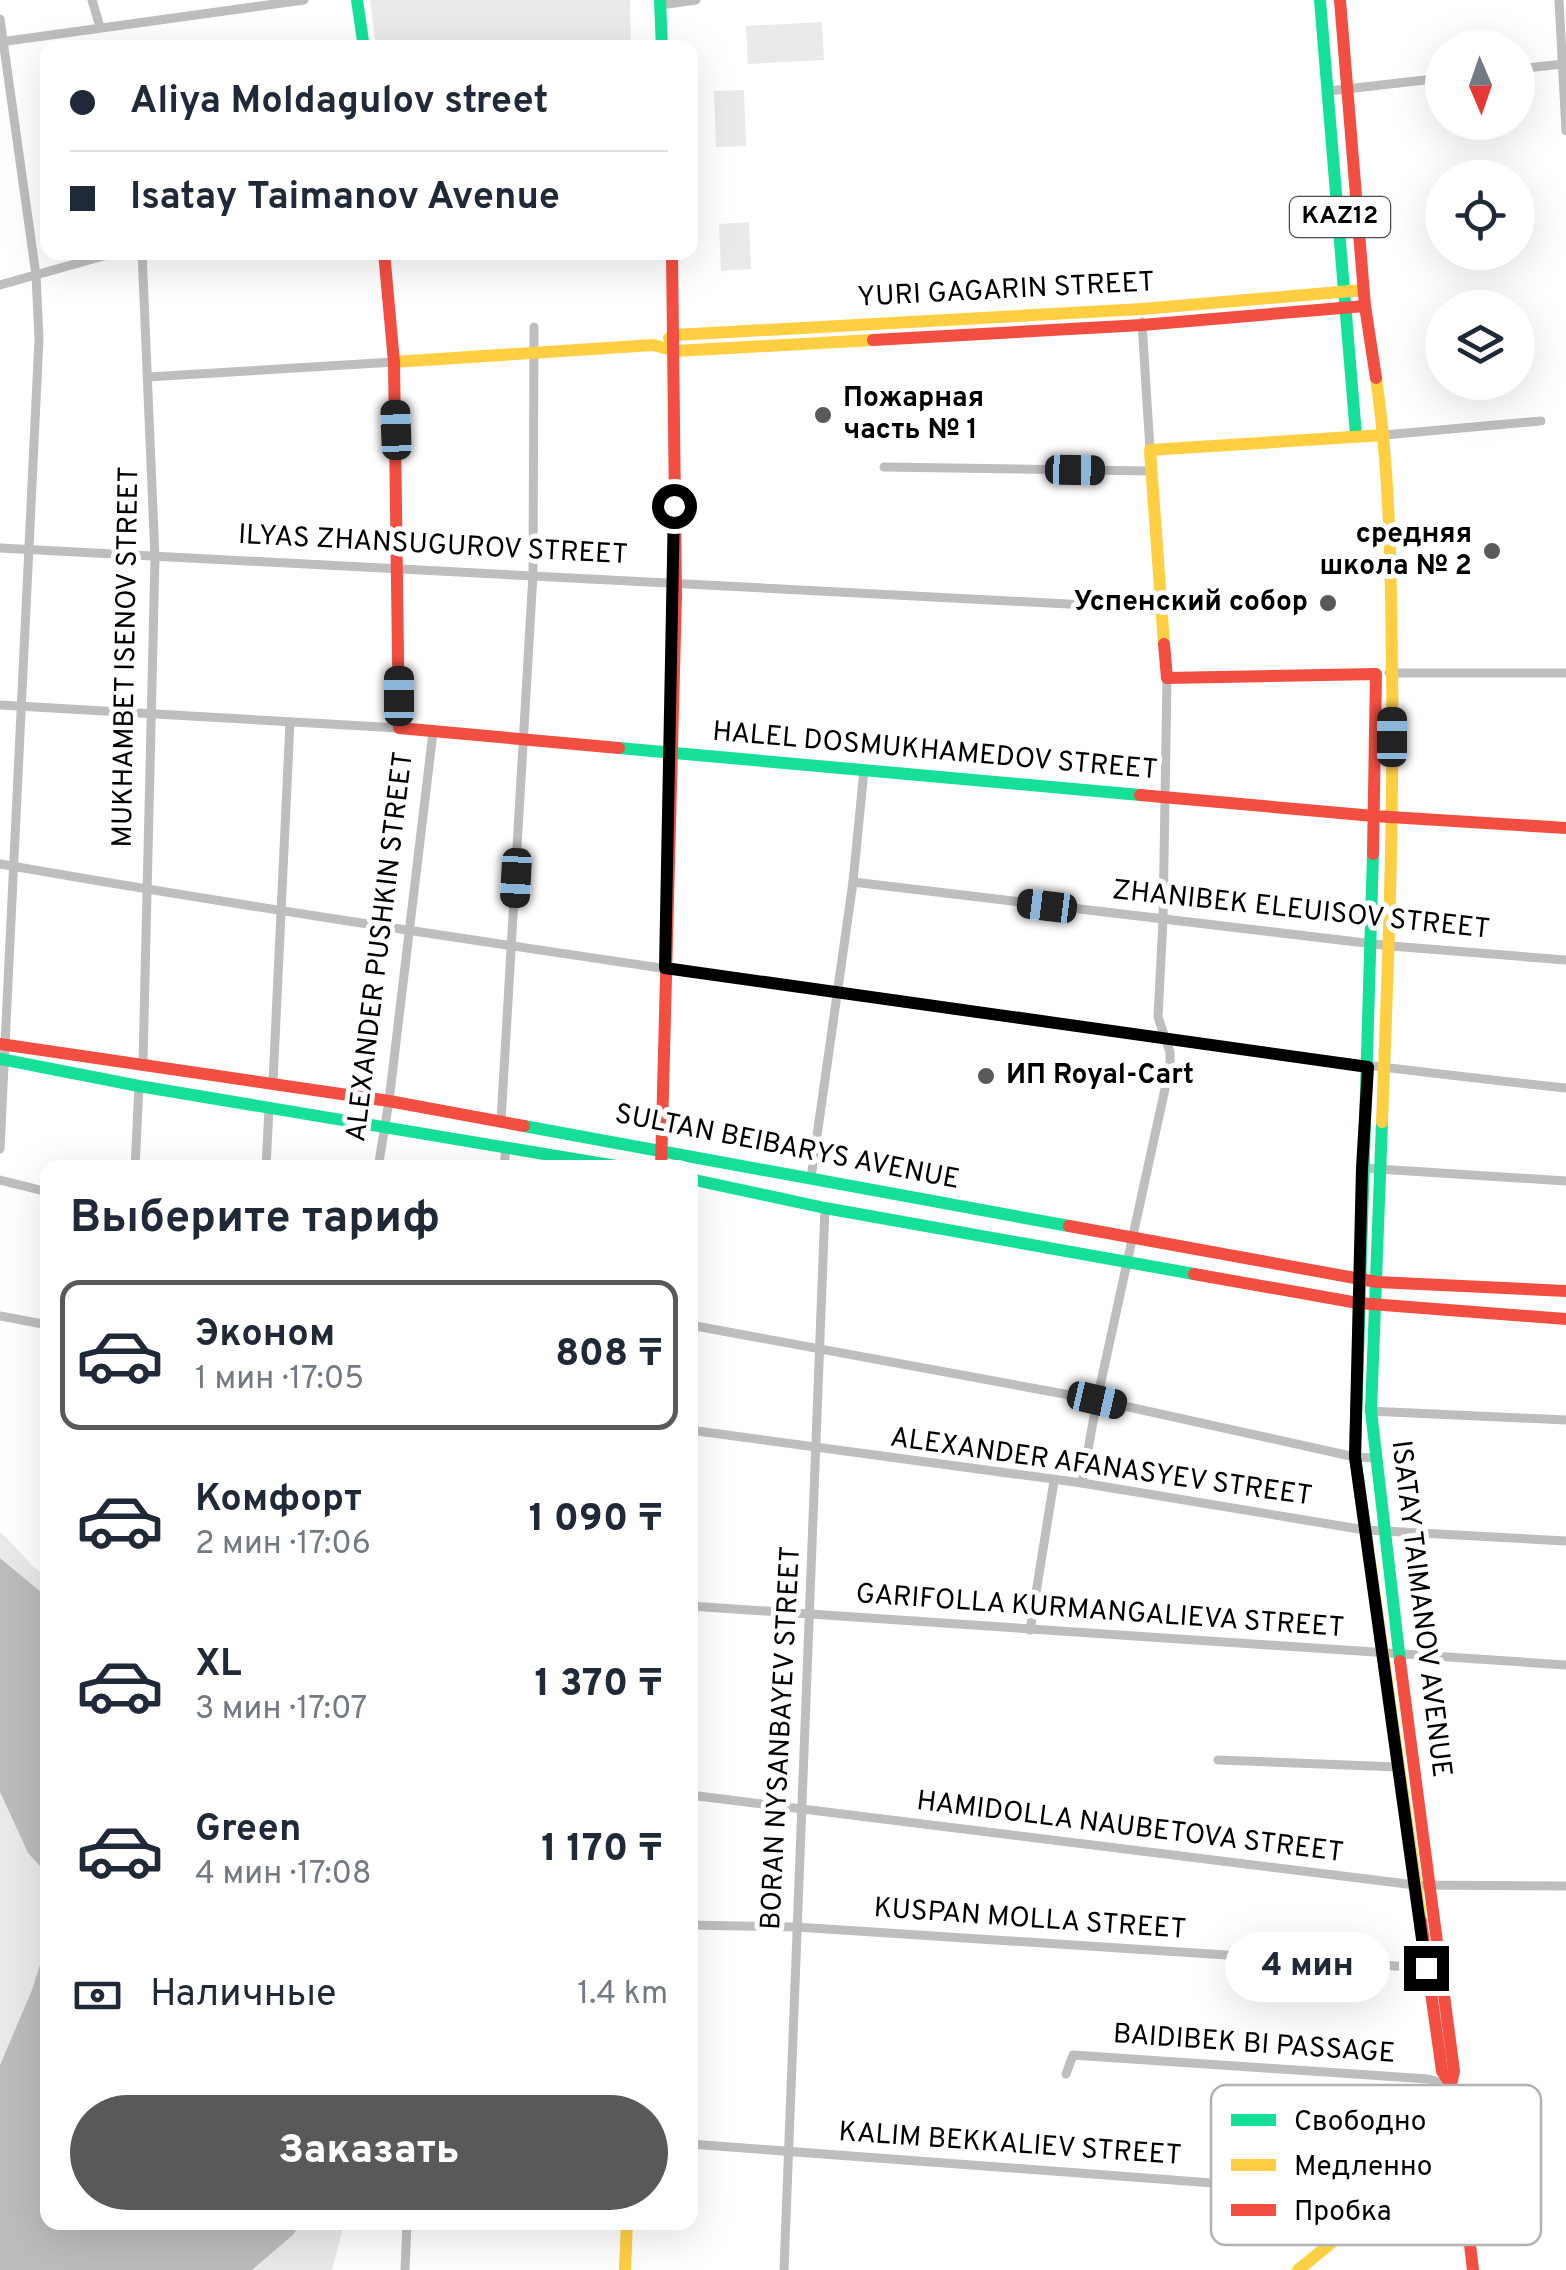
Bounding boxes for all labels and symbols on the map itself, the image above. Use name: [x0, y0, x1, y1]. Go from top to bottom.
north arrow: [1425, 30, 1535, 140]
road number: KAZ12: [1290, 197, 1390, 237]
street label: YURI GAGARIN STREET: [856, 265, 1156, 317]
place label: Пожарная часть № 1: [843, 381, 984, 449]
car: [380, 399, 412, 461]
marker: Пожарная часть № 1: [812, 404, 834, 426]
car: [1045, 454, 1105, 486]
street label: MUKHAMBET ISENOV STREET: [106, 466, 148, 848]
route start: [652, 484, 697, 529]
place label: cредняя школа № 2: [1319, 517, 1472, 585]
street label: ILYAS ZHANSUGUROV STREET: [237, 518, 629, 574]
marker: cредняя школа № 2: [1481, 540, 1503, 562]
place label: Успенский собор: [1074, 585, 1308, 621]
marker: Успенский собор: [1317, 592, 1339, 614]
car: [384, 666, 414, 726]
car: [1377, 707, 1407, 767]
street label: HALEL DOSMUKHAMEDOV STREET: [711, 715, 1159, 789]
street label: ALEXANDER PUSHKIN STREET: [339, 750, 423, 1144]
car: [499, 847, 533, 909]
street label: ZHANIBEK ELEUISOV STREET: [1110, 873, 1492, 949]
car: [1015, 887, 1079, 925]
place label: ИП Royal-Cart: [1006, 1058, 1194, 1094]
marker: ИП Royal-Cart: [975, 1065, 997, 1087]
street label: SULTAN BEIBARYS AVENUE: [612, 1097, 962, 1199]
car: [1064, 1379, 1130, 1421]
street label: ALEXANDER AFANASYEV STREET: [888, 1421, 1314, 1515]
street label: ISATAY TAIMANOV AVENUE: [1381, 1438, 1459, 1780]
street label: BORAN NYSANBAYEV STREET: [754, 1545, 810, 1931]
street label: GARIFOLLA KURMANGALIEVA STREET: [854, 1577, 1346, 1647]
street label: HAMIDOLLA NAUBETOVA STREET: [914, 1784, 1346, 1872]
street label: KUSPAN MOLLA STREET: [873, 1891, 1187, 1949]
callout: 4 мин: [1226, 1933, 1391, 2003]
route end: [1404, 1946, 1449, 1991]
street label: BAIDIBEK BI PASSAGE: [1112, 2017, 1396, 2073]
legend: [1211, 2085, 1541, 2245]
text: Свободно: [1294, 2105, 1426, 2141]
street label: KALIM BEKKALIEV STREET: [837, 2115, 1183, 2175]
text: Медленно: [1294, 2150, 1432, 2186]
text: Пробка: [1294, 2195, 1392, 2231]

